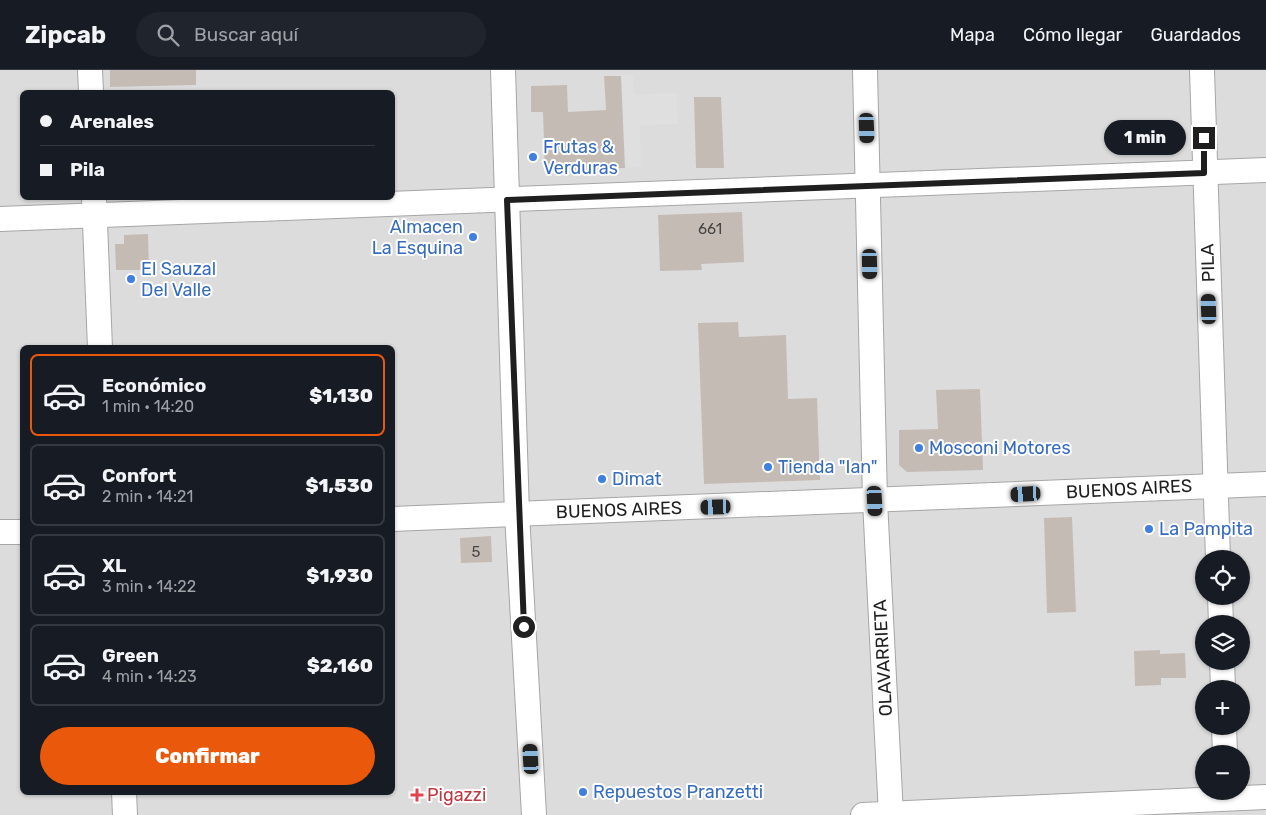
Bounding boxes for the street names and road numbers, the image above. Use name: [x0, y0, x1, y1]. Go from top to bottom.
street label: PILA: [1196, 243, 1220, 283]
street label: BUENOS AIRES: [1065, 475, 1193, 503]
street label: BUENOS AIRES: [556, 497, 682, 523]
street label: OLAVARRIETA: [869, 599, 897, 717]

